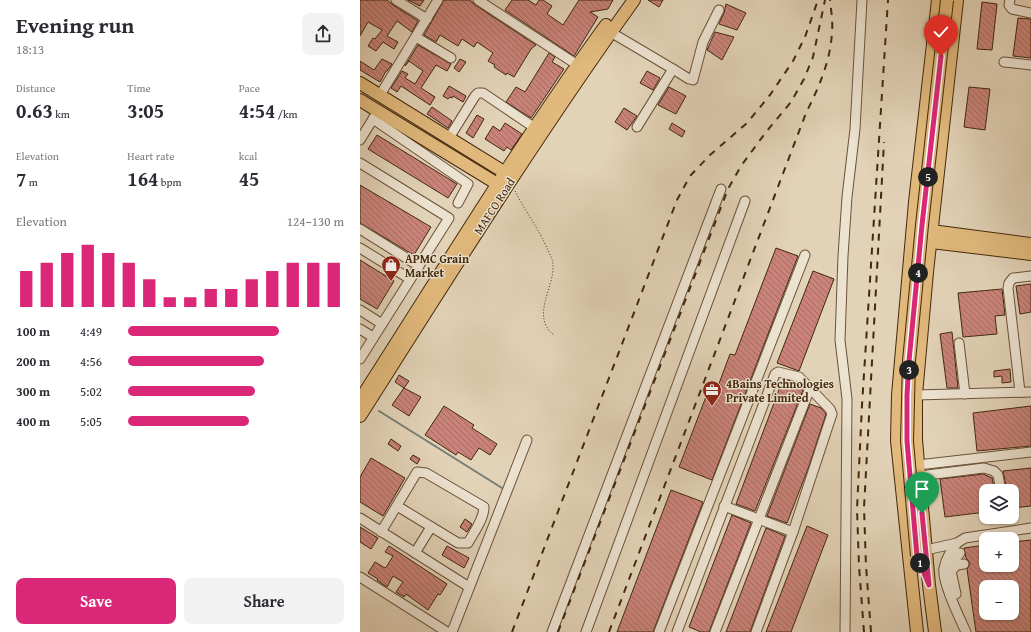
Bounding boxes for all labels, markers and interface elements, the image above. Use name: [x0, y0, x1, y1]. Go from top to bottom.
text: Evening run: [16, 9, 134, 41]
button: share: [302, 13, 344, 55]
pin: [924, 15, 958, 56]
icon: check: [930, 21, 952, 43]
text: 18:13: [16, 40, 44, 59]
text: Distance: [16, 80, 55, 96]
text: Time: [127, 80, 151, 96]
text: Pace: [239, 80, 260, 96]
text: 0.63: [16, 96, 53, 125]
text: 3:05: [127, 96, 164, 125]
text: 4:54: [239, 96, 275, 125]
text: km: [53, 106, 70, 122]
text: /km: [275, 106, 298, 122]
text: Elevation: [16, 148, 59, 164]
text: Heart rate: [127, 148, 175, 164]
text: kcal: [239, 148, 257, 164]
text: 7: [16, 164, 26, 193]
text: 164: [127, 164, 158, 193]
text: 45: [239, 164, 259, 193]
pin: 5: [918, 167, 938, 187]
text: 5: [925, 169, 931, 185]
text: m: [26, 174, 38, 190]
text: bpm: [158, 174, 181, 190]
street label: MAFCO Road: [469, 174, 519, 238]
text: Elevation: [16, 212, 67, 231]
text: 124–130 m: [287, 212, 344, 231]
place label: APMC Grain Market: [405, 250, 469, 281]
shop icon: APMC Grain Market: [380, 254, 402, 282]
pin: 4: [908, 263, 928, 283]
text: 4: [915, 265, 921, 281]
text: 100 m: [16, 322, 50, 341]
text: 4:49: [80, 322, 102, 341]
text: 200 m: [16, 352, 50, 371]
text: 4:56: [80, 352, 102, 371]
pin: 3: [899, 360, 919, 380]
text: 3: [906, 362, 912, 378]
place label: 4Bains Technologies Private Limited: [726, 375, 834, 406]
office icon: 4Bains Technologies Private Limited: [701, 379, 723, 407]
text: 300 m: [16, 382, 50, 401]
text: 5:02: [80, 382, 102, 401]
text: 400 m: [16, 412, 50, 431]
text: 5:05: [80, 412, 102, 431]
pin: [905, 472, 939, 513]
icon: arrive: [911, 478, 933, 500]
map controls: [979, 484, 1019, 620]
button: layers: [979, 484, 1019, 524]
button: +: [979, 532, 1019, 572]
pin: 1: [910, 553, 930, 573]
text: 1: [917, 555, 923, 571]
button: Save: [16, 578, 176, 624]
button: Share: [184, 578, 344, 624]
button: −: [979, 580, 1019, 620]

